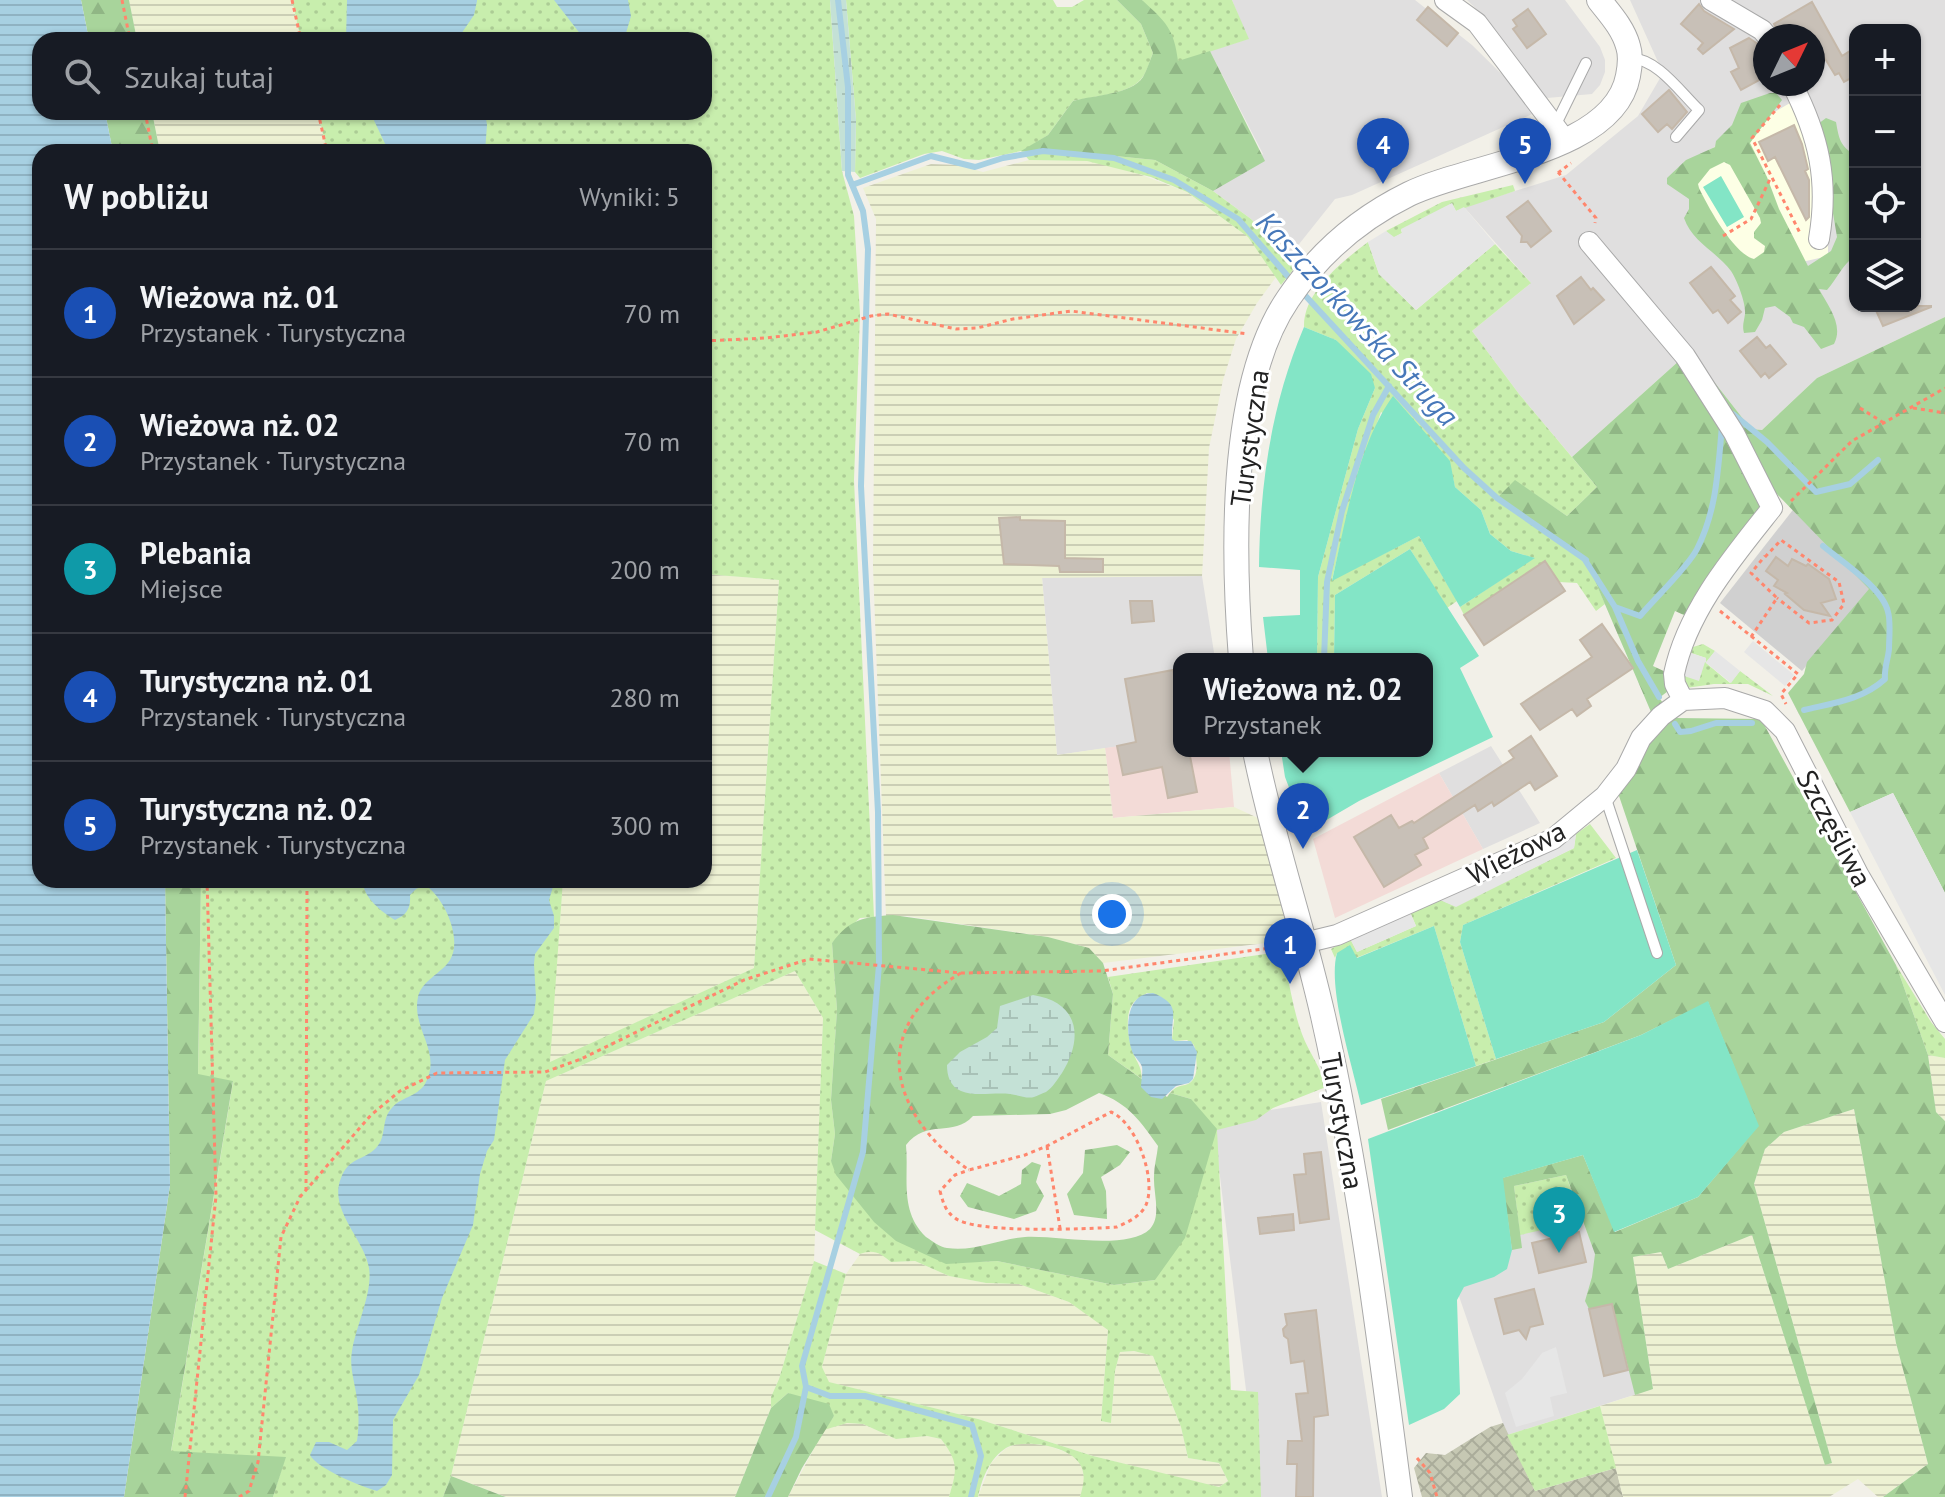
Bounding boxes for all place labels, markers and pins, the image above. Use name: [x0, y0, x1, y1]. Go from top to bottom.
pin: 4: [1357, 118, 1409, 184]
pin: 5: [1499, 118, 1551, 184]
pin: 2: [1277, 783, 1329, 849]
pin: 1: [1264, 918, 1316, 984]
pin: 3: [1533, 1187, 1585, 1253]

